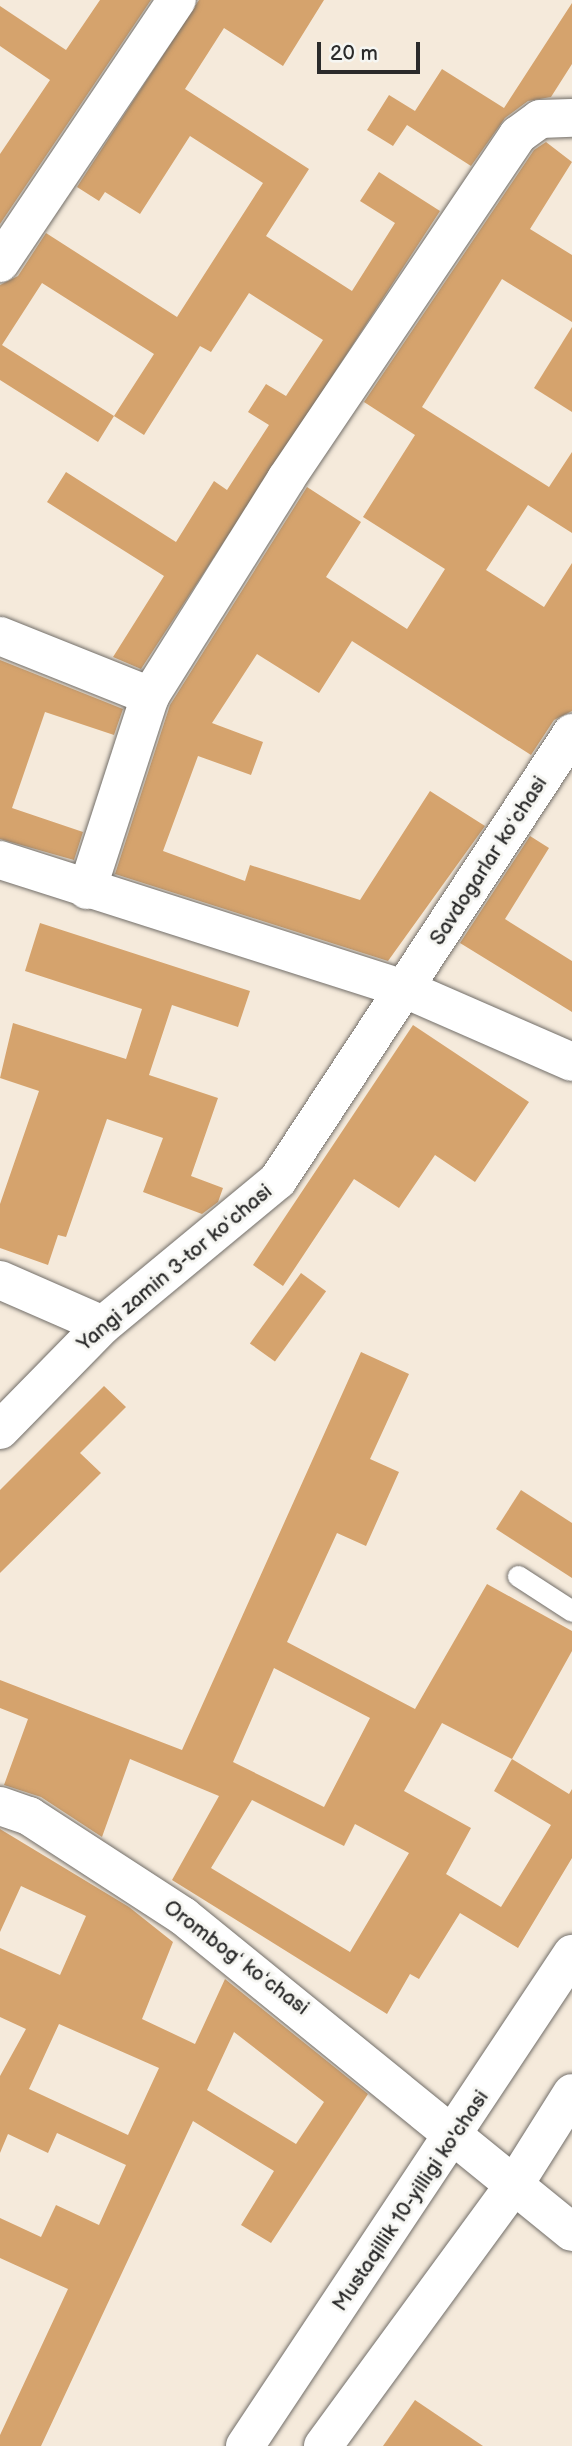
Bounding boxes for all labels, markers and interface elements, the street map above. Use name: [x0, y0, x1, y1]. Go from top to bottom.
scale bar: [320, 28, 423, 72]
text: 20 m: [330, 41, 378, 66]
street label: Savdogarlar koʻchasi: [425, 772, 553, 950]
street label: Yangi zamin 3-tor koʻchasi: [72, 1179, 278, 1357]
street label: Orombogʻ koʻchasi: [158, 1895, 314, 2021]
street label: Mustaqillik 10-yilligi ko'chasi: [328, 2086, 494, 2316]

